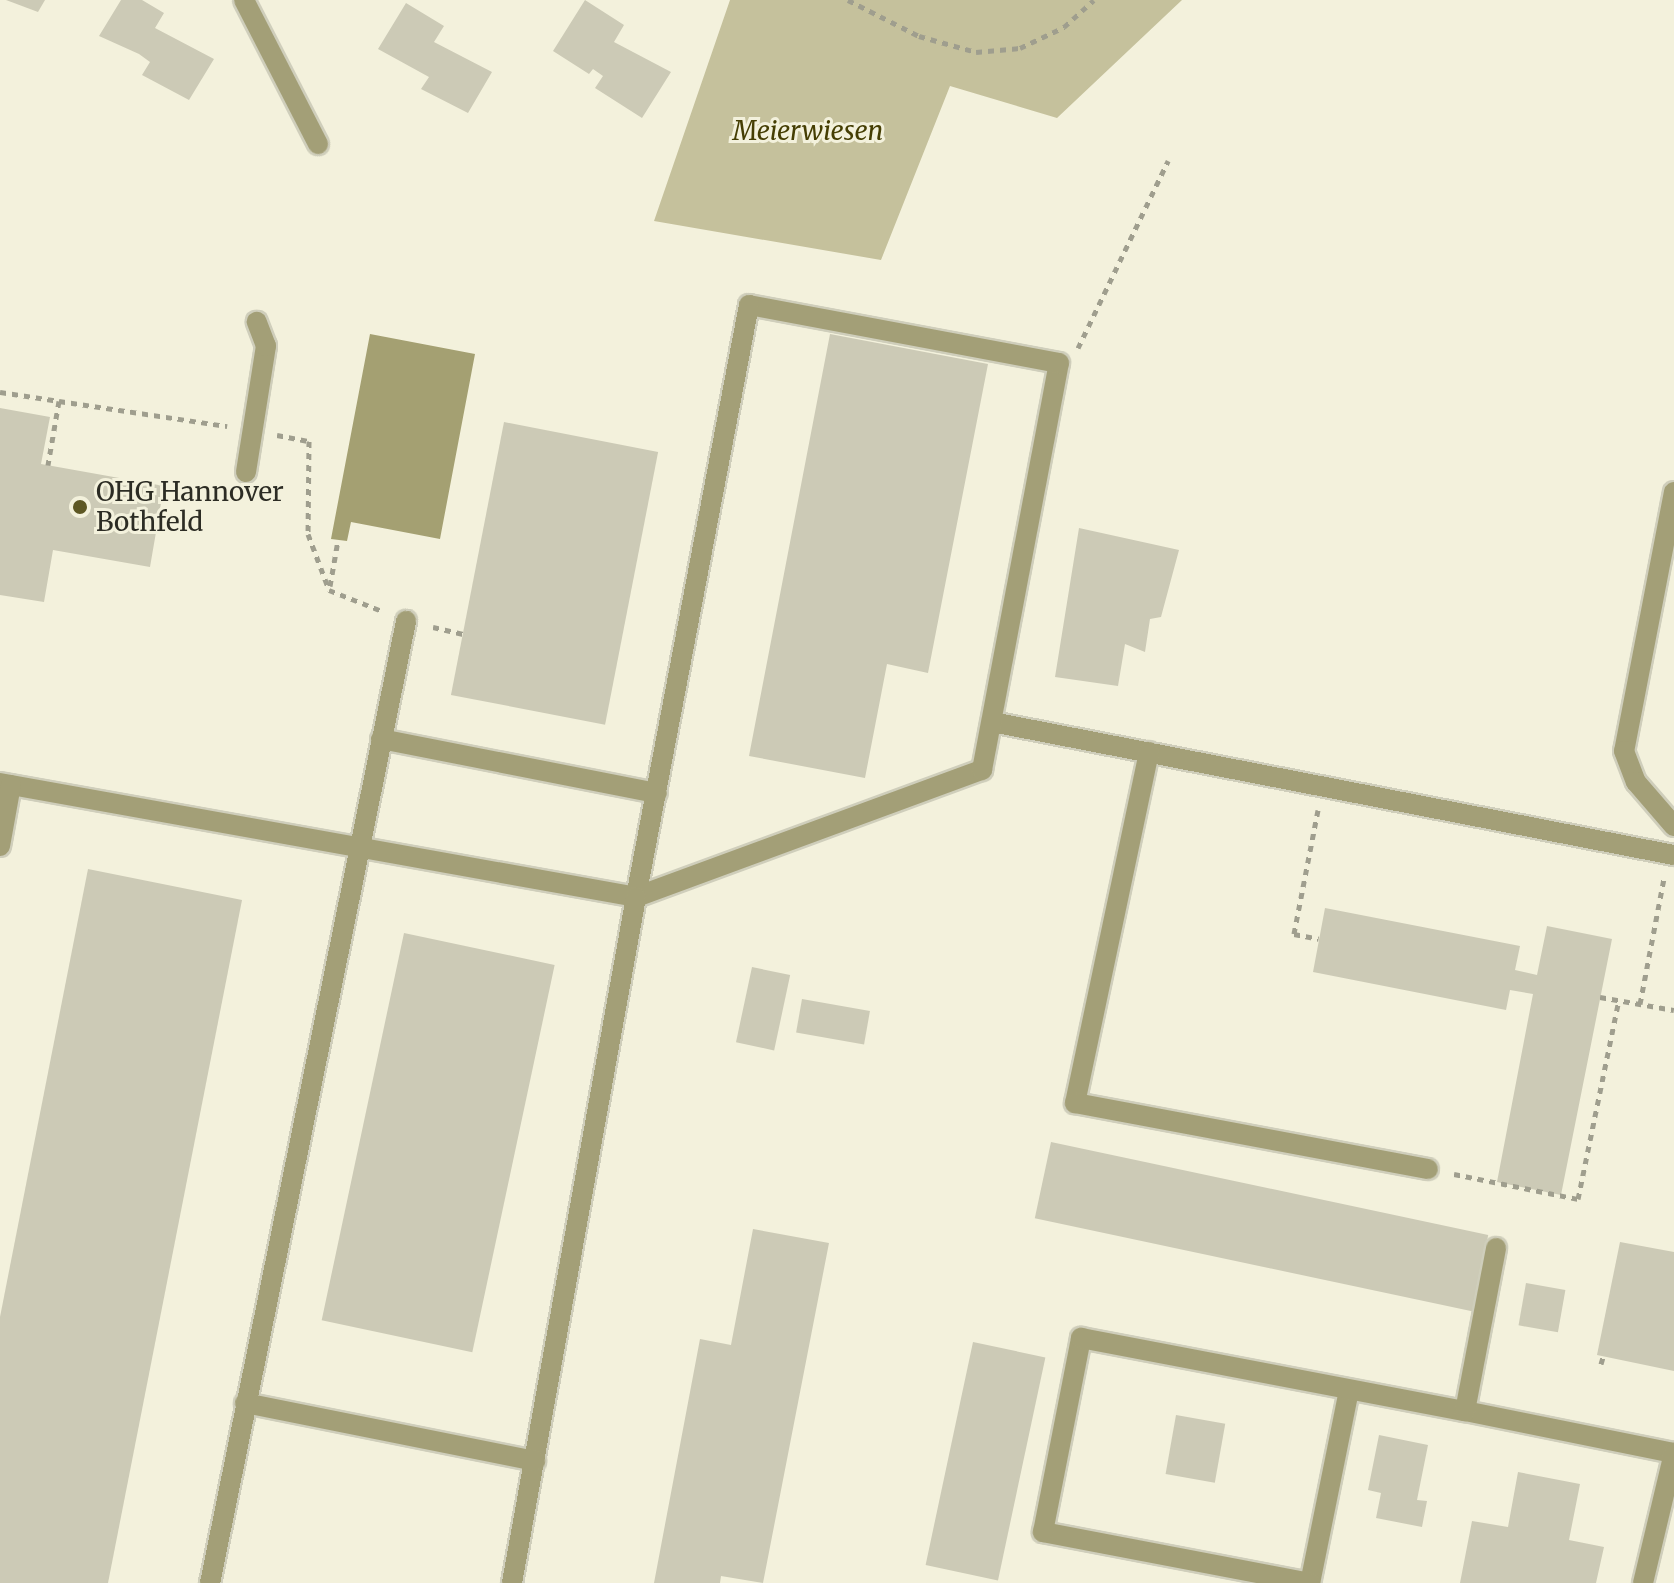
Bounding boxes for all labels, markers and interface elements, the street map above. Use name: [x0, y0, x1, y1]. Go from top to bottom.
park label: Meierwiesen: [733, 115, 883, 147]
place label: OHG Hannover Bothfeld: [96, 476, 284, 538]
marker: OHG Hannover Bothfeld: [71, 498, 89, 516]

